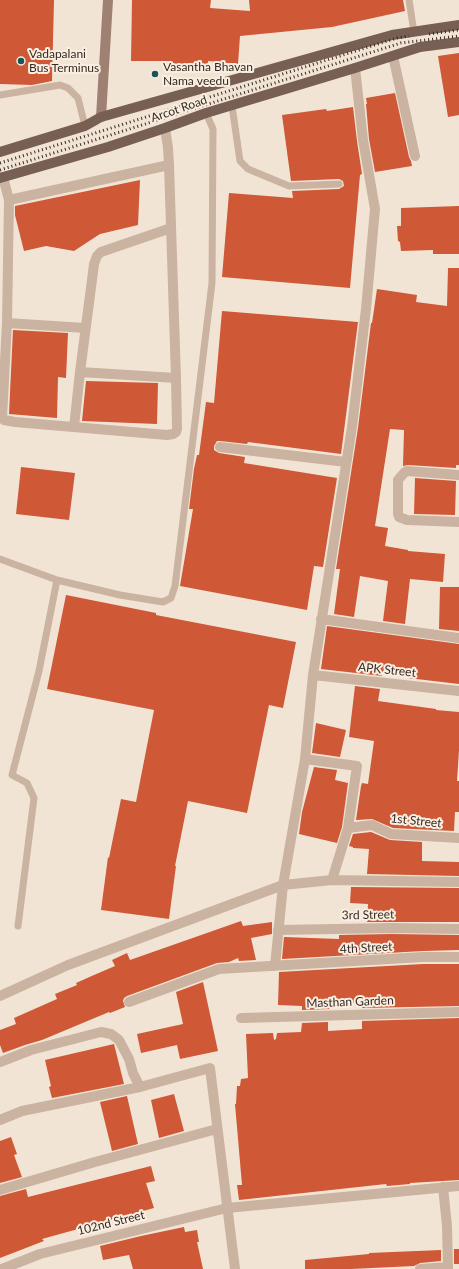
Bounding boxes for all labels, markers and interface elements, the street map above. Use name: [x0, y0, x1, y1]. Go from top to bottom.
place label: Vadapalani Bus Terminus: [29, 47, 99, 75]
marker: Vadapalani Bus Terminus: [16, 56, 26, 66]
place label: Vasantha Bhavan Nama veedu: [163, 60, 253, 88]
marker: Vasantha Bhavan Nama veedu: [150, 69, 160, 79]
street label: Arcot Road: [149, 93, 209, 125]
street label: APK Street: [357, 660, 417, 680]
street label: 1st Street: [390, 811, 442, 831]
street label: 3rd Street: [342, 907, 394, 923]
street label: 4th Street: [339, 939, 393, 957]
street label: Masthan Garden: [306, 993, 394, 1011]
street label: 102nd Street: [76, 1208, 146, 1238]

